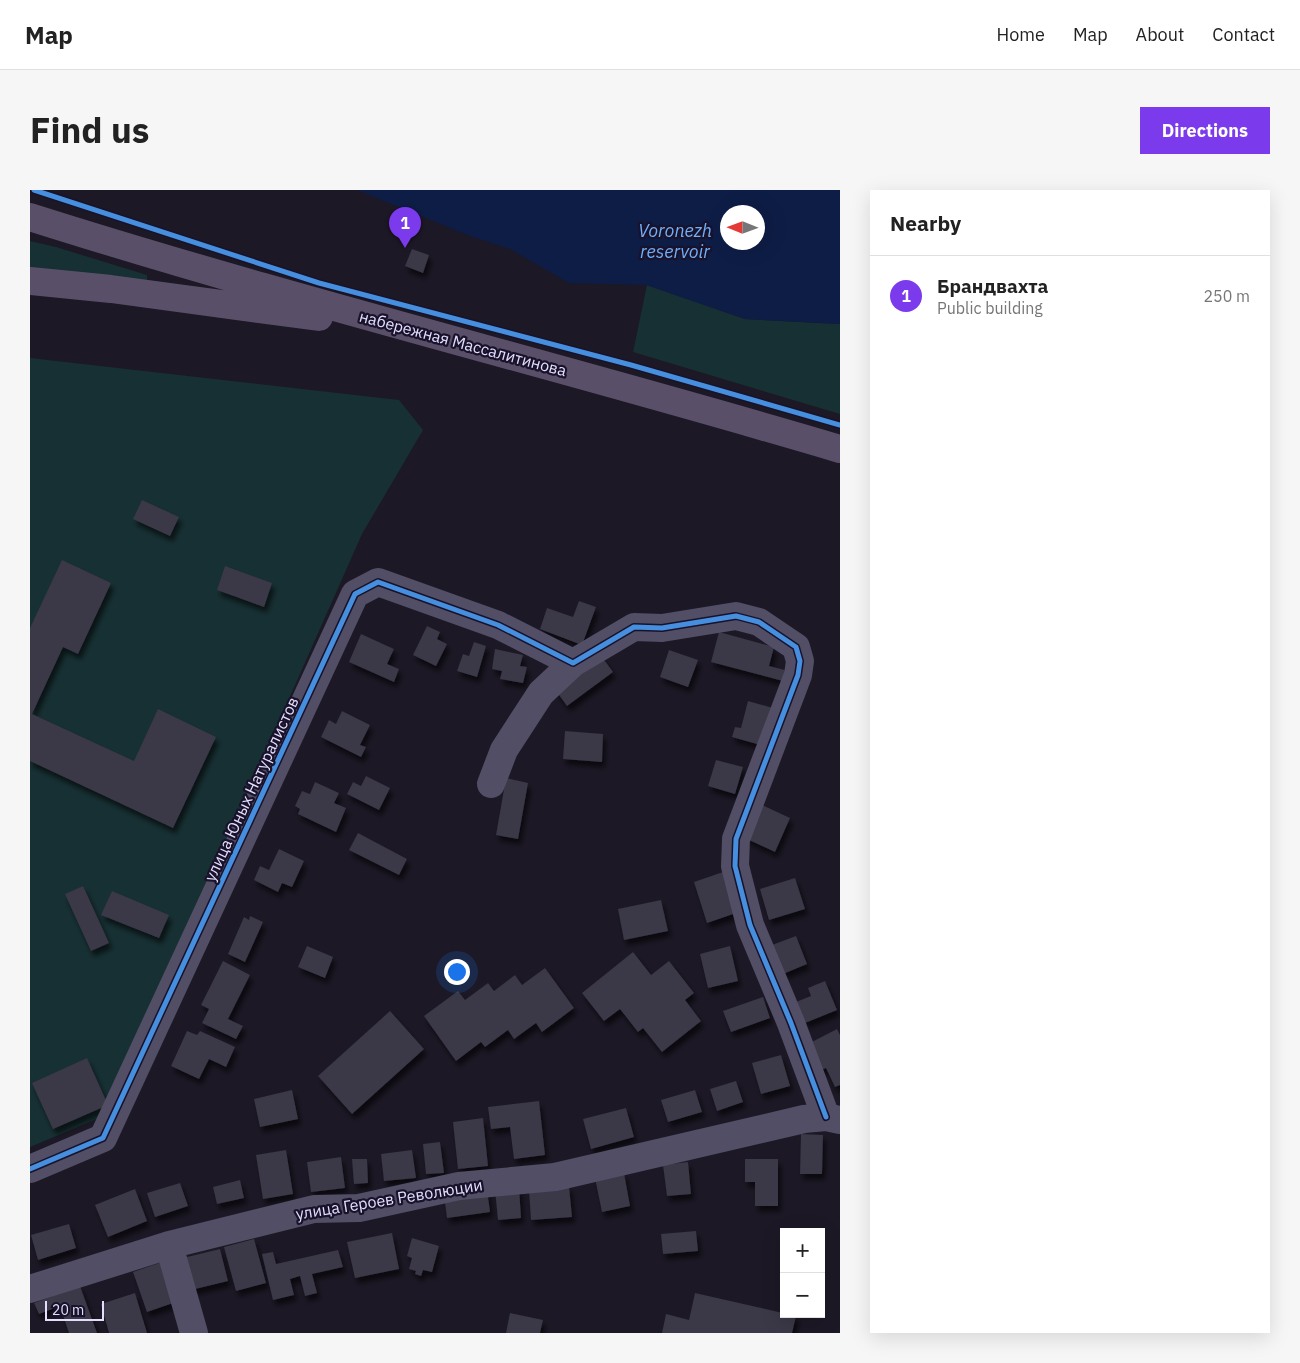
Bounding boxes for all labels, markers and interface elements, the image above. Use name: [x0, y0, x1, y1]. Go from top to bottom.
text: Map: [25, 19, 73, 51]
text: Home: [997, 23, 1045, 46]
text: Map: [1073, 23, 1108, 46]
text: About: [1136, 23, 1184, 46]
text: Contact: [1212, 23, 1275, 46]
text: Find us: [30, 107, 149, 153]
button: Directions: [1140, 107, 1270, 154]
north arrow: [720, 205, 765, 250]
pin: 1: [389, 207, 421, 248]
text: Nearby: [890, 209, 961, 237]
water label: Voronezh reservoir: [638, 219, 712, 263]
text: Брандвахта: [937, 274, 1048, 298]
text: 1: [901, 286, 911, 306]
text: 250 m: [1203, 286, 1250, 306]
text: Public building: [937, 298, 1043, 318]
street label: набережная Массалитинова: [357, 306, 569, 380]
street label: улица Юных Натуралистов: [199, 694, 303, 884]
your location: [444, 959, 470, 985]
street label: улица Героев Революции: [294, 1174, 484, 1224]
map controls: [780, 1228, 825, 1318]
button: +: [780, 1228, 825, 1273]
button: −: [780, 1273, 825, 1318]
scale bar: [45, 1298, 104, 1321]
text: 20 m: [52, 1301, 84, 1319]

